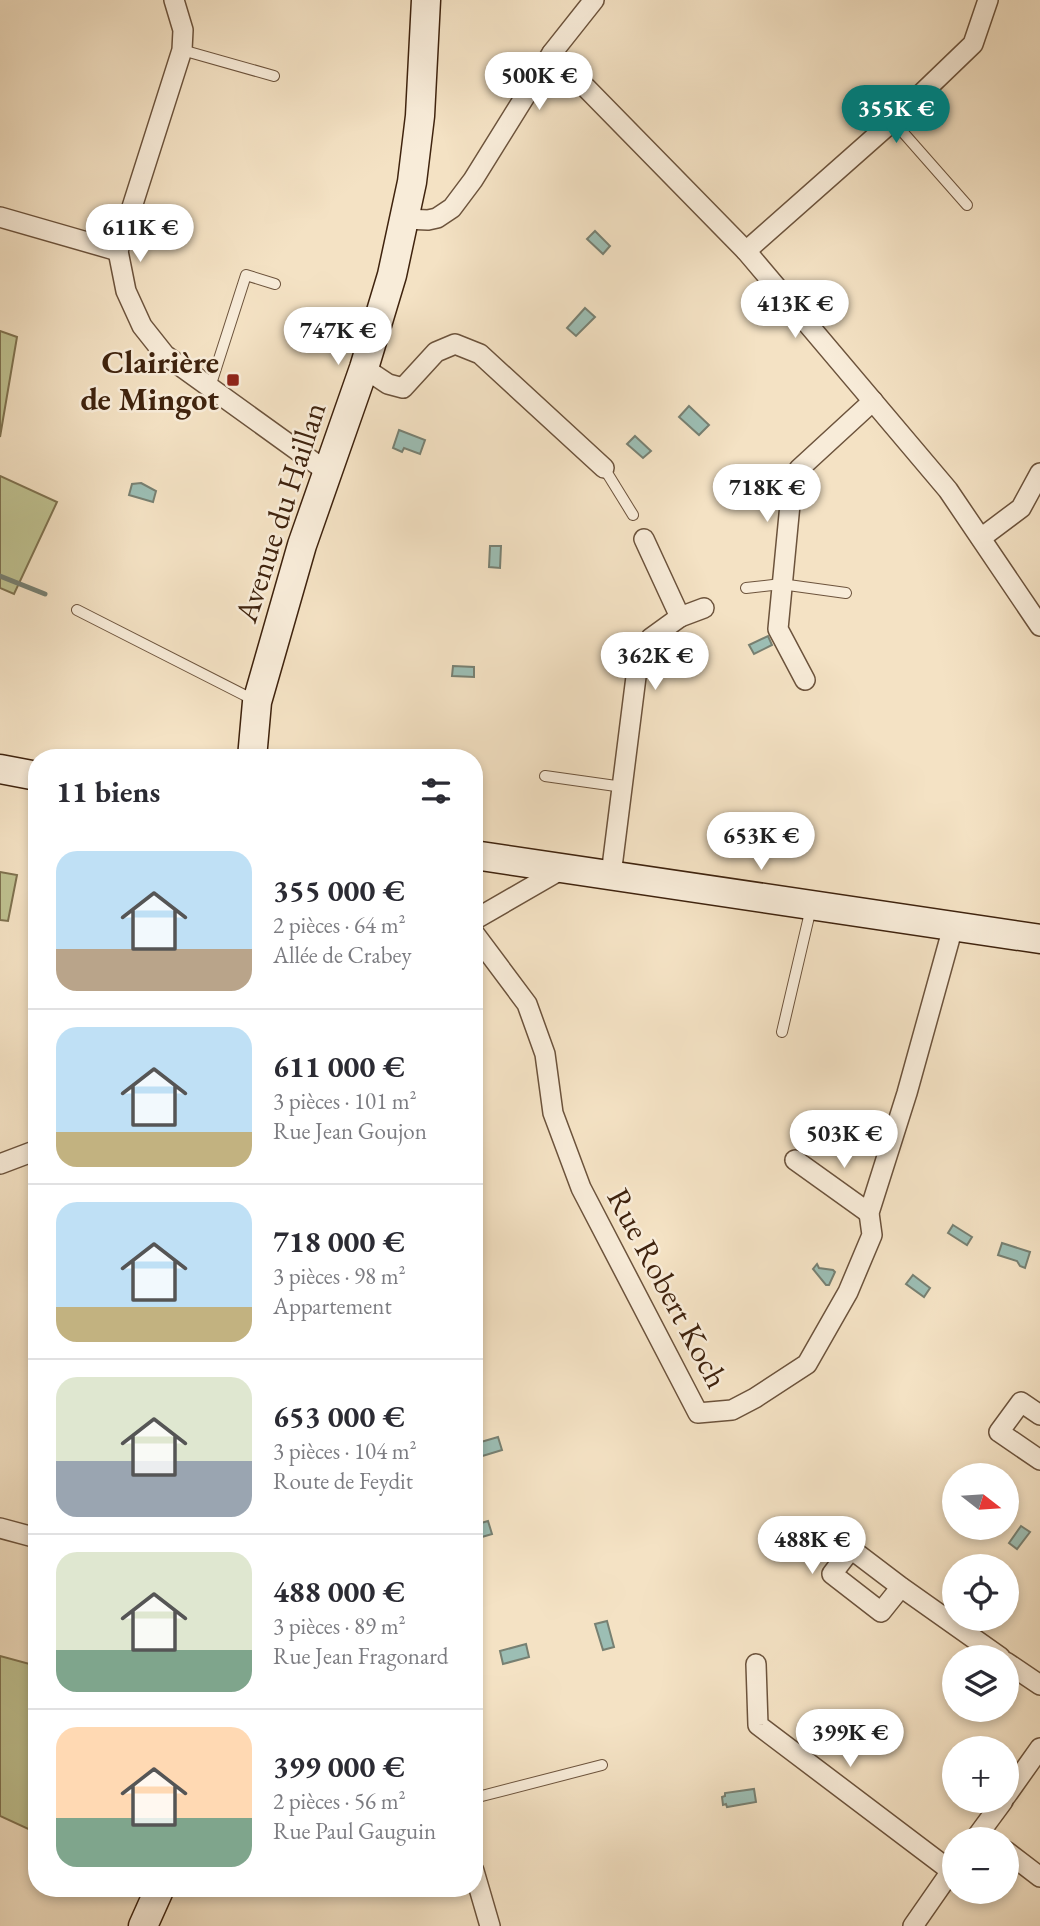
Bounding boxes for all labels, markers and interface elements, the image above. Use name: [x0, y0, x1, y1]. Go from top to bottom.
pin: 500K €: [482, 52, 596, 112]
text: 500K €: [501, 60, 577, 90]
pin: 355K €: [839, 86, 953, 145]
text: 355K €: [858, 93, 934, 123]
pin: 611K €: [83, 204, 197, 264]
text: 611K €: [102, 212, 178, 242]
pin: 413K €: [738, 280, 852, 340]
text: 413K €: [757, 288, 833, 318]
pin: 747K €: [281, 308, 395, 367]
text: 747K €: [300, 315, 376, 345]
place label: Clairière de Mingot: [80, 341, 219, 420]
marker: Clairière de Mingot: [225, 372, 241, 388]
street label: Avenue du Haillan: [224, 396, 335, 628]
pin: 718K €: [710, 464, 824, 524]
text: 718K €: [729, 472, 805, 502]
pin: 362K €: [598, 632, 712, 692]
text: 362K €: [617, 640, 693, 670]
text: 11 biens: [56, 772, 160, 811]
icon: filters: [417, 772, 455, 810]
pin: 653K €: [704, 812, 818, 872]
text: 653K €: [723, 820, 799, 850]
text: 355 000 €: [273, 871, 405, 910]
icon: home: [112, 879, 196, 963]
text: 2 pièces · 64 m²: [273, 910, 406, 940]
text: Allée de Crabey: [273, 940, 412, 970]
text: 611 000 €: [273, 1047, 405, 1086]
icon: home: [112, 1055, 196, 1139]
text: 3 pièces · 101 m²: [273, 1086, 417, 1116]
pin: 503K €: [787, 1110, 901, 1170]
text: Rue Jean Goujon: [273, 1116, 427, 1146]
text: 503K €: [806, 1118, 882, 1148]
street label: Rue Robert Koch: [598, 1181, 738, 1395]
text: 718 000 €: [273, 1222, 405, 1261]
icon: home: [112, 1230, 196, 1314]
text: 3 pièces · 98 m²: [273, 1261, 406, 1291]
text: Appartement: [273, 1291, 392, 1321]
text: 653 000 €: [273, 1397, 405, 1436]
icon: home: [112, 1405, 196, 1489]
text: 3 pièces · 104 m²: [273, 1436, 417, 1466]
north arrow: [942, 1463, 1018, 1540]
map controls: [942, 1463, 1019, 1904]
text: Route de Feydit: [273, 1466, 413, 1496]
pin: 488K €: [755, 1516, 869, 1576]
text: 488K €: [774, 1524, 850, 1554]
button: locate: [942, 1554, 1019, 1631]
text: 488 000 €: [273, 1572, 405, 1611]
icon: home: [112, 1580, 196, 1664]
text: 3 pièces · 89 m²: [273, 1611, 406, 1641]
text: Rue Jean Fragonard: [273, 1641, 448, 1671]
button: layers: [942, 1645, 1019, 1722]
pin: 399K €: [793, 1710, 907, 1769]
text: 399K €: [812, 1717, 888, 1747]
button: +: [942, 1736, 1019, 1813]
text: 399 000 €: [273, 1747, 405, 1786]
icon: home: [112, 1755, 196, 1839]
text: 2 pièces · 56 m²: [273, 1786, 406, 1816]
text: Rue Paul Gauguin: [273, 1816, 436, 1846]
button: −: [942, 1827, 1019, 1904]

